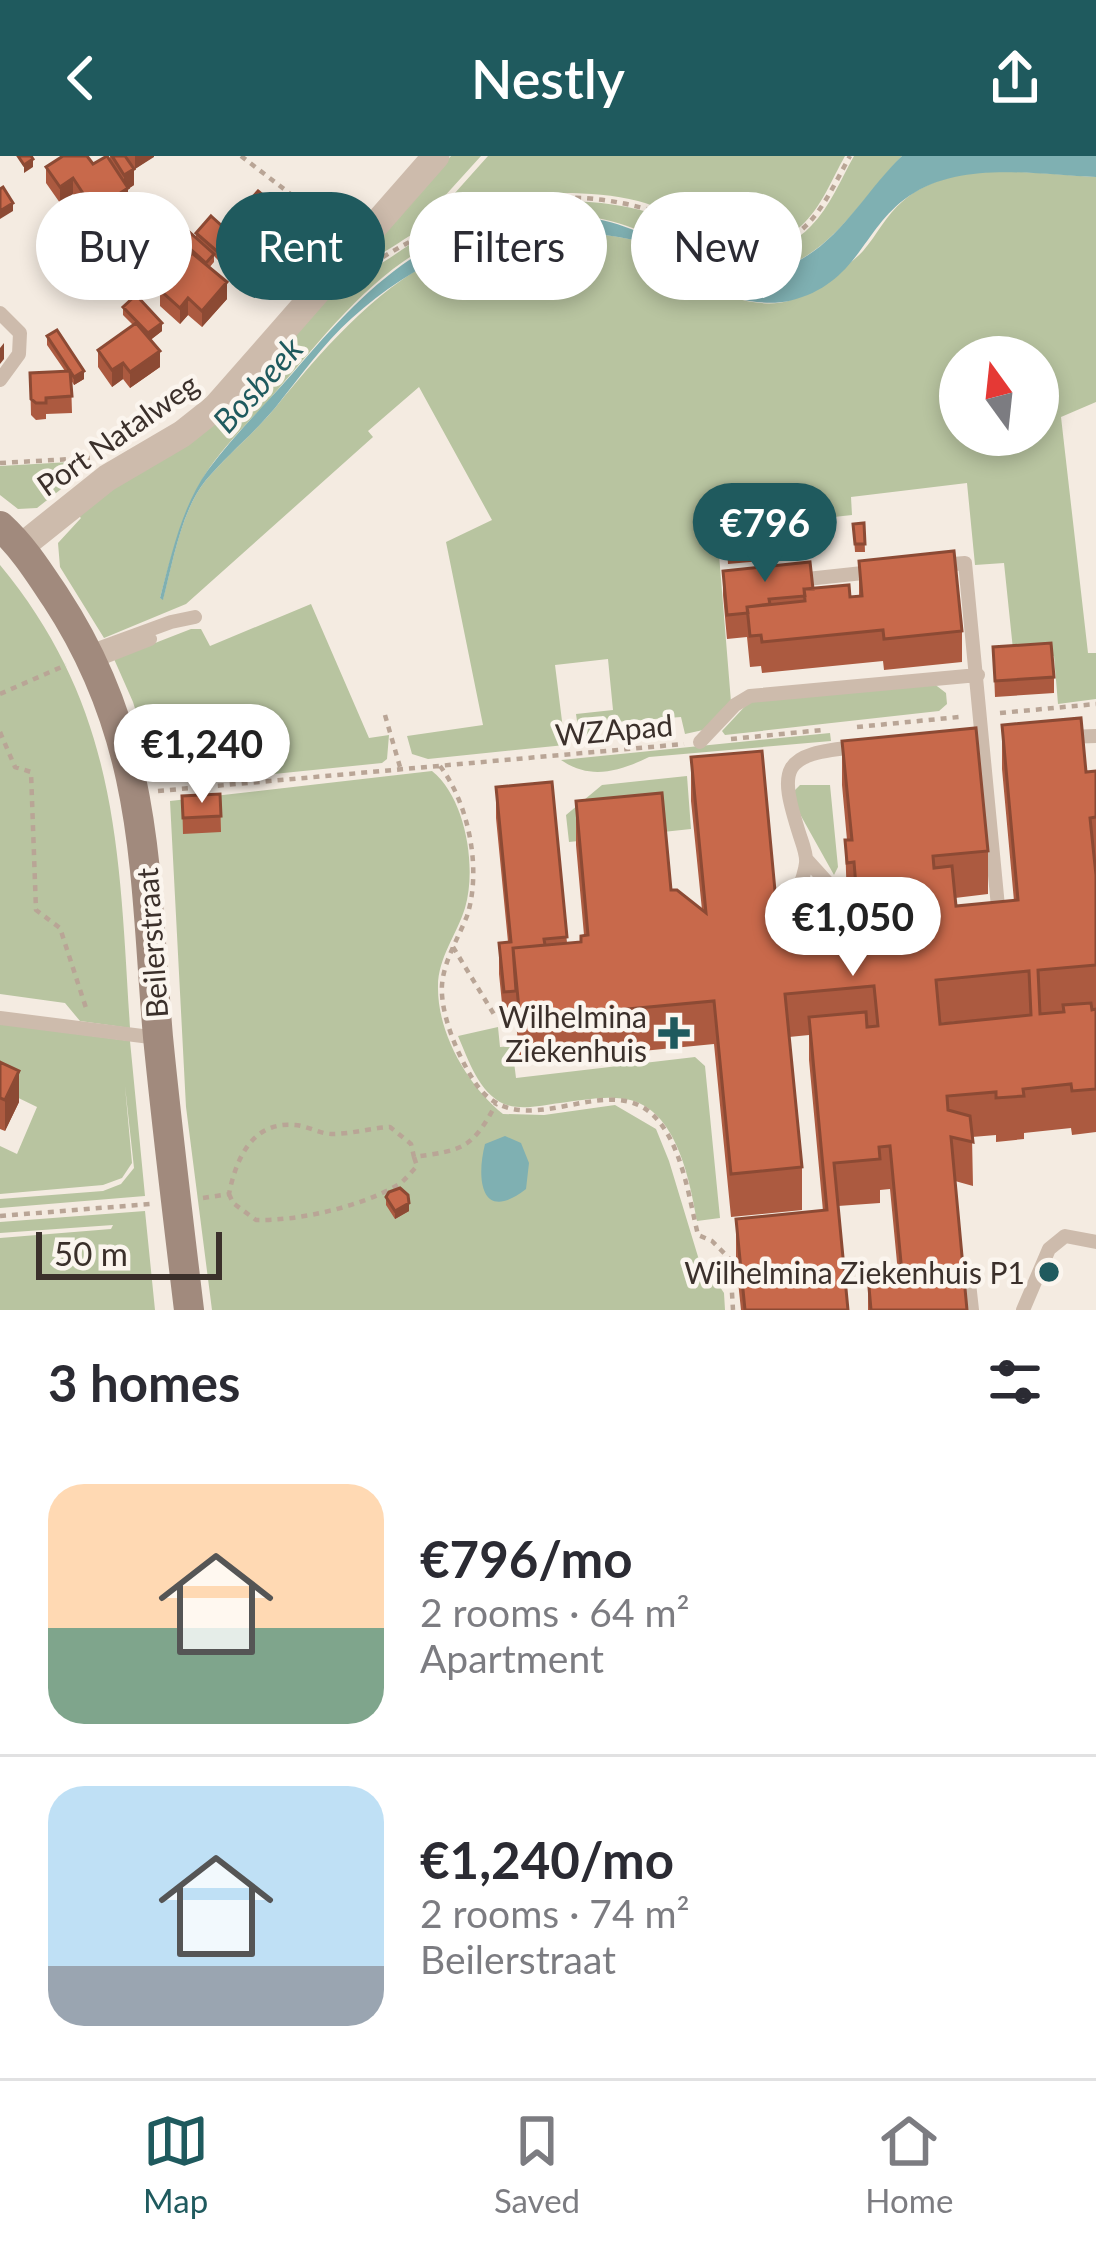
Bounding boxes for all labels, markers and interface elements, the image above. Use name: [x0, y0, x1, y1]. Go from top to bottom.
icon: back: [48, 45, 114, 111]
icon: share: [982, 45, 1048, 111]
text: Nestly: [471, 46, 625, 111]
chip: Buy: [36, 192, 192, 300]
chip: Rent: [216, 192, 385, 300]
chip: Filters: [409, 192, 607, 300]
chip: New: [631, 192, 802, 300]
water label: Bosbeek: [204, 328, 310, 440]
north arrow: [939, 336, 1059, 456]
map controls: [939, 336, 1059, 456]
street label: Port Natalweg: [30, 365, 204, 503]
pin: €796: [694, 483, 836, 585]
text: €796: [720, 499, 810, 545]
pin: €1,240: [104, 704, 300, 806]
street label: WZApad: [554, 706, 674, 752]
text: €1,240: [141, 720, 263, 766]
street label: Beilerstraat: [128, 866, 174, 1019]
pin: €1,050: [755, 877, 951, 979]
text: €1,050: [792, 893, 914, 939]
place label: Wilhelmina Ziekenhuis: [499, 998, 647, 1068]
marker: Wilhelmina Ziekenhuis: [658, 1017, 690, 1049]
scale bar: [36, 1226, 222, 1279]
text: 50 m: [54, 1233, 128, 1273]
place label: Wilhelmina Ziekenhuis P1: [684, 1254, 1025, 1290]
marker: Wilhelmina Ziekenhuis P1: [1036, 1259, 1062, 1285]
icon: filters: [982, 1349, 1048, 1415]
text: 3 homes: [48, 1352, 240, 1413]
text: €796/mo: [420, 1528, 633, 1589]
icon: home: [144, 1532, 288, 1676]
text: 2 rooms · 64 m²: [420, 1589, 690, 1635]
text: Apartment: [420, 1635, 604, 1681]
text: €1,240/mo: [420, 1829, 674, 1890]
icon: home: [144, 1834, 288, 1978]
text: 2 rooms · 74 m²: [420, 1890, 690, 1936]
text: Beilerstraat: [420, 1936, 616, 1982]
tab: Map: [143, 2108, 209, 2220]
tab: Saved: [494, 2108, 580, 2220]
tab: Home: [865, 2108, 953, 2220]

